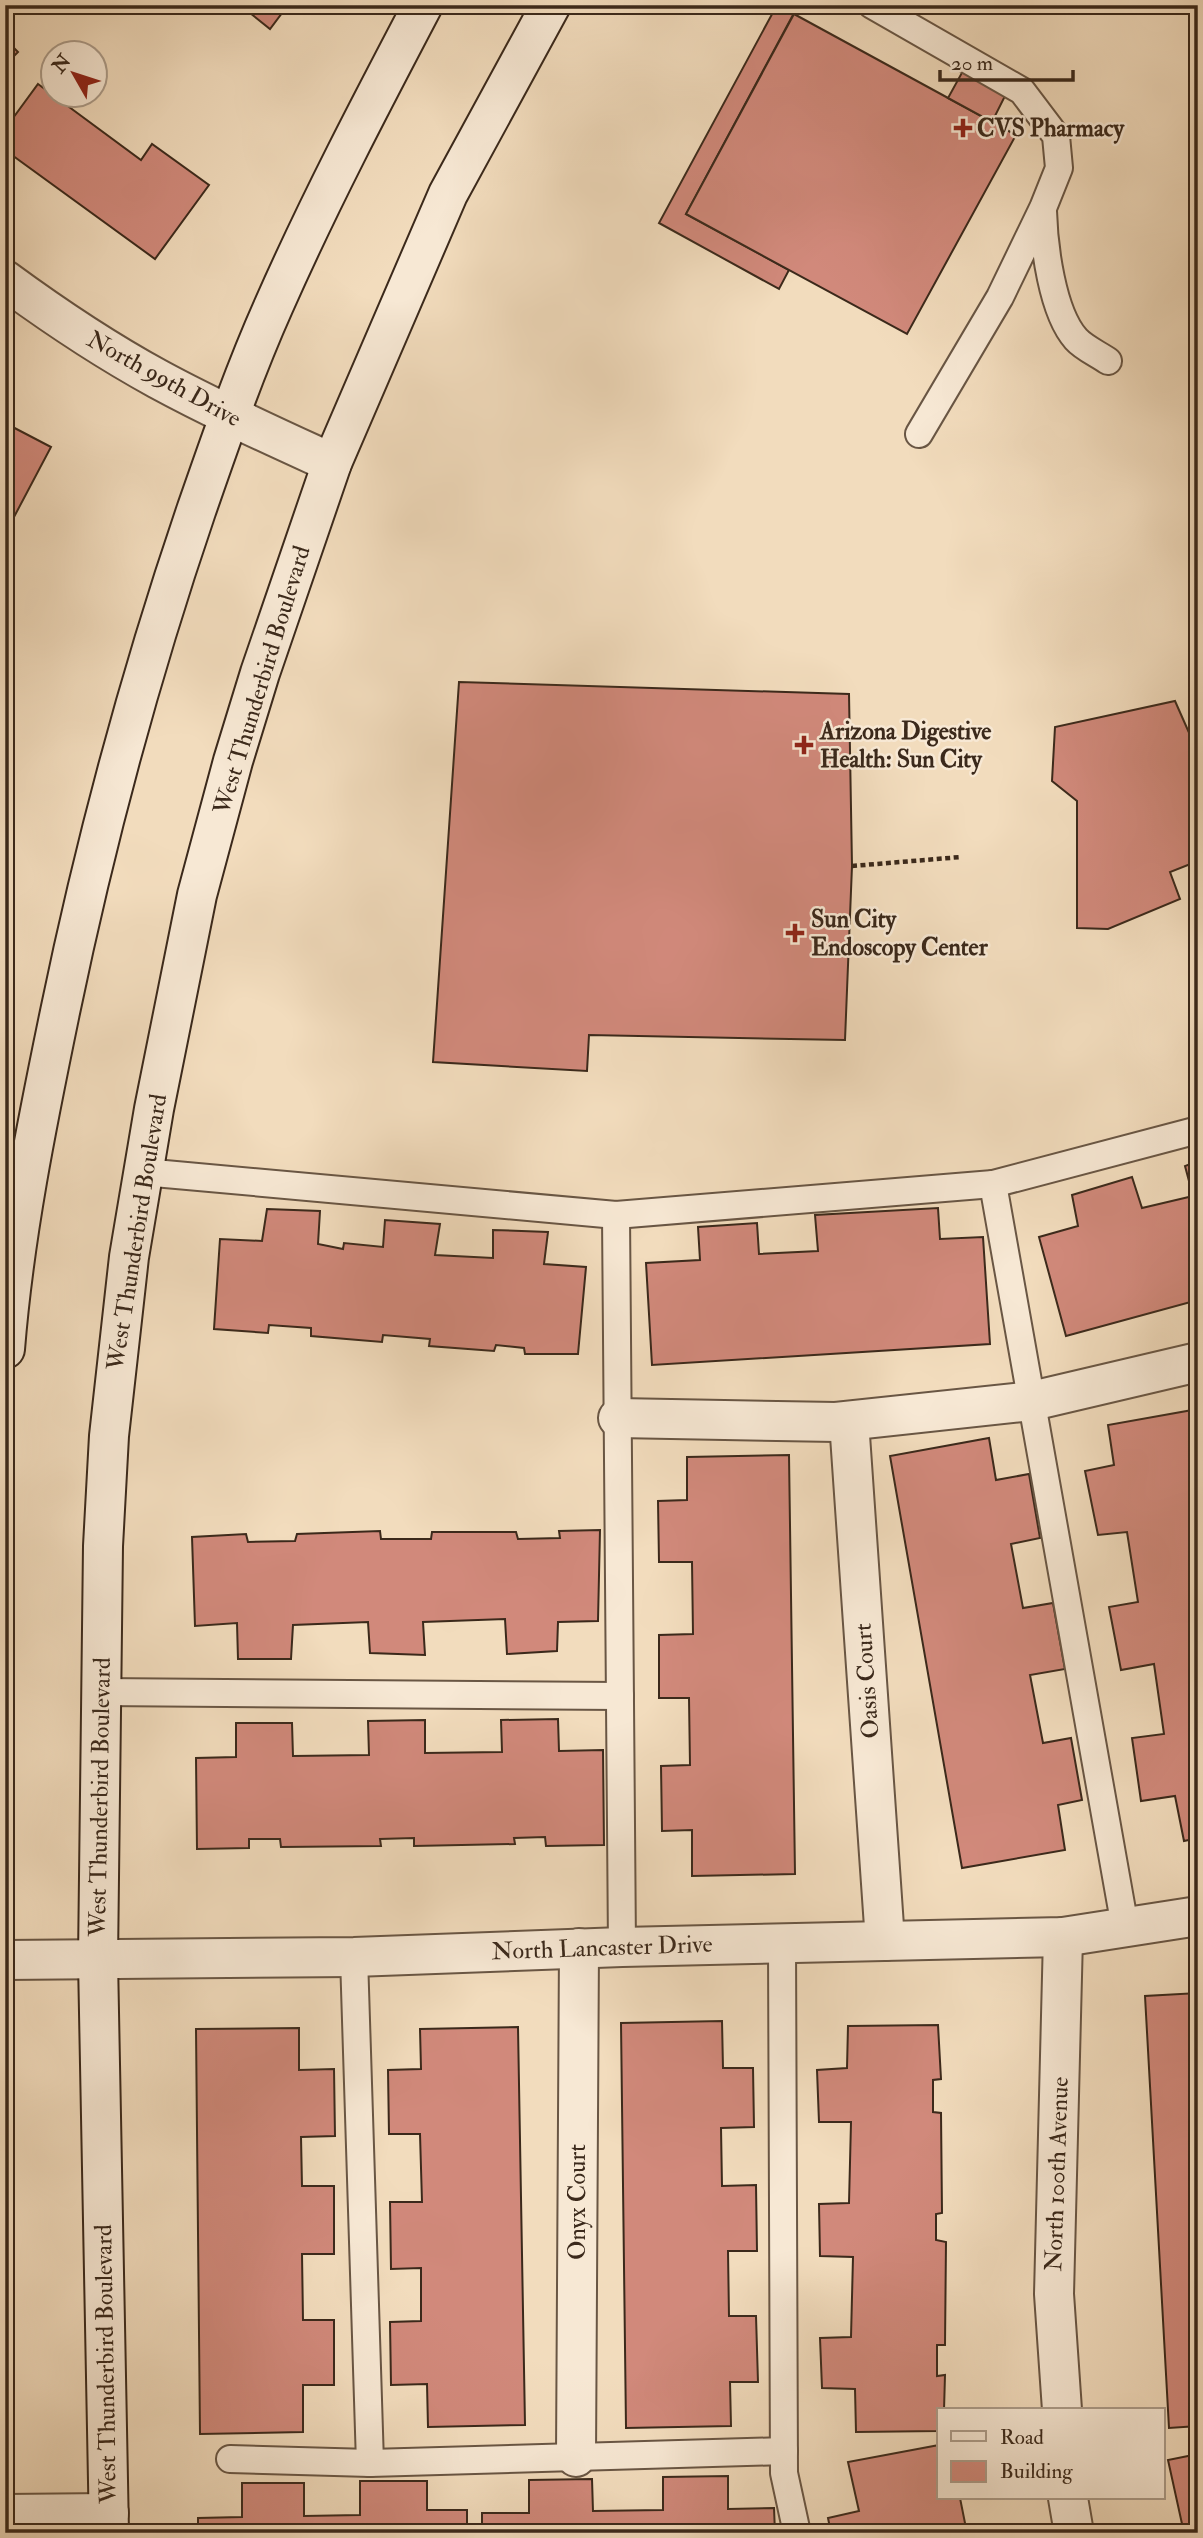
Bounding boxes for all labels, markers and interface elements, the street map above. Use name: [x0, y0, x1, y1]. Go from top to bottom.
north arrow: [38, 38, 108, 108]
scale bar: [940, 38, 1074, 82]
text: N: [46, 49, 77, 79]
text: 20 m: [951, 50, 993, 77]
place label: CVS Pharmacy: [977, 113, 1125, 144]
marker: CVS Pharmacy: [955, 120, 971, 136]
street label: North 99th Drive: [81, 324, 247, 434]
street label: West Thunderbird Boulevard: [206, 542, 318, 819]
place label: Arizona Digestive Health: Sun City: [819, 716, 991, 775]
marker: Arizona Digestive Health: Sun City: [794, 735, 814, 755]
place label: Sun City Endoscopy Center: [811, 904, 989, 963]
marker: Sun City Endoscopy Center: [785, 923, 805, 943]
street label: West Thunderbird Boulevard: [100, 1091, 174, 1373]
street label: Oasis Court: [847, 1622, 886, 1740]
street label: West Thunderbird Boulevard: [82, 1657, 118, 1938]
street label: North Lancaster Drive: [491, 1929, 713, 1967]
street label: North 100th Avenue: [1038, 2076, 1076, 2272]
street label: Onyx Court: [562, 2144, 593, 2260]
street label: West Thunderbird Boulevard: [88, 2224, 124, 2505]
legend: [937, 2408, 1164, 2500]
text: Road: [1000, 2424, 1045, 2451]
text: Building: [1000, 2458, 1073, 2485]

